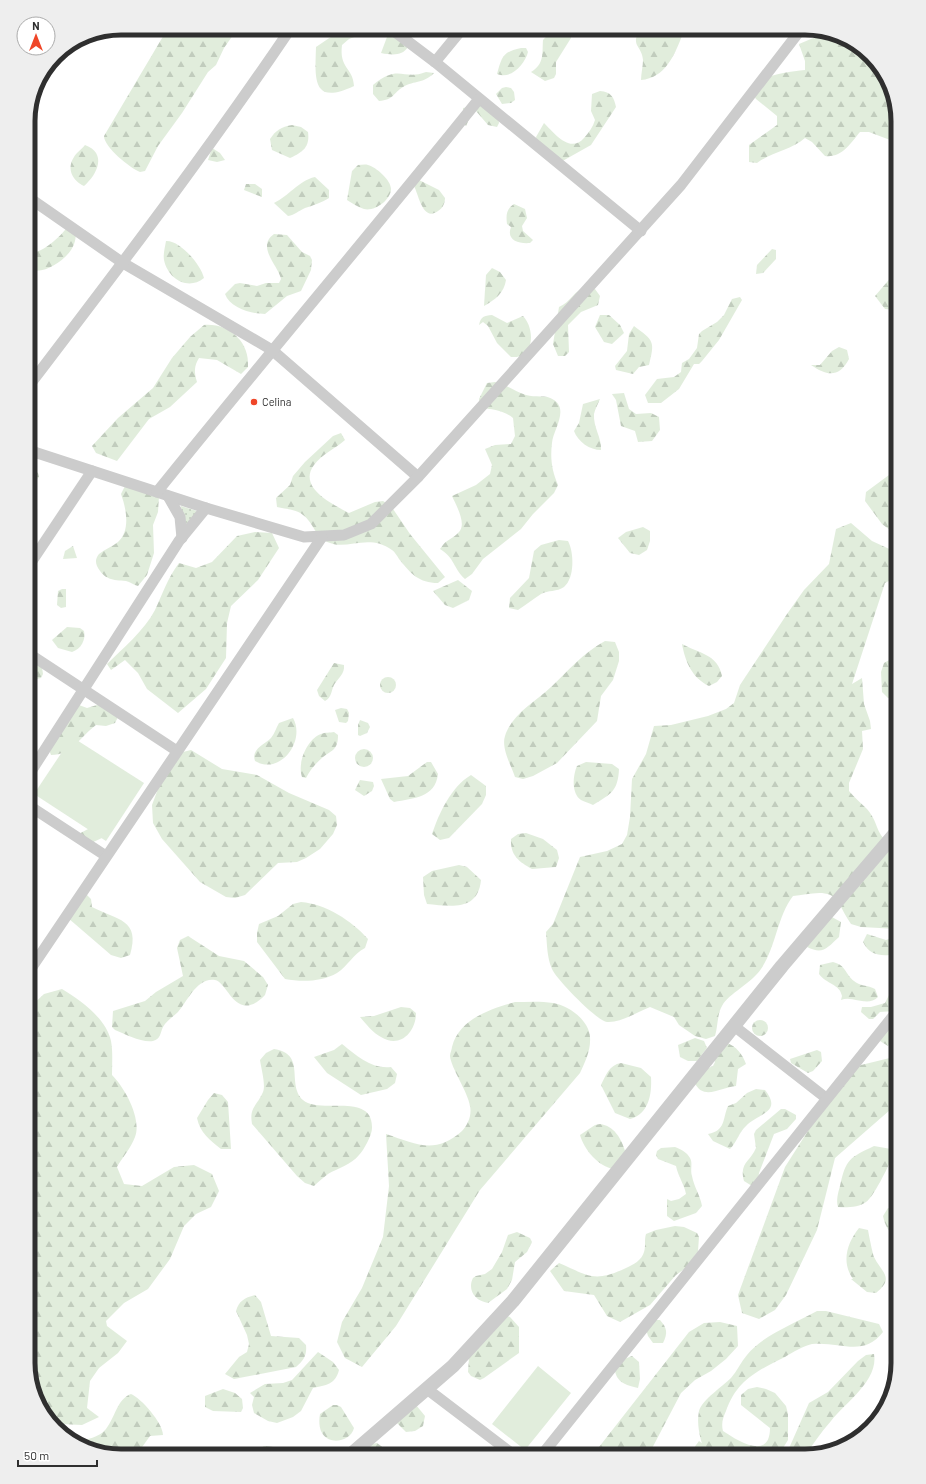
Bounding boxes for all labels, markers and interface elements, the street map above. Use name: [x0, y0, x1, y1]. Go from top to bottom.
north arrow: [16, 16, 56, 56]
text: N: [32, 19, 40, 32]
place label: Celina: [262, 395, 291, 408]
marker: Celina: [249, 397, 259, 407]
scale bar: [18, 1442, 97, 1468]
text: 50 m: [24, 1448, 49, 1462]

